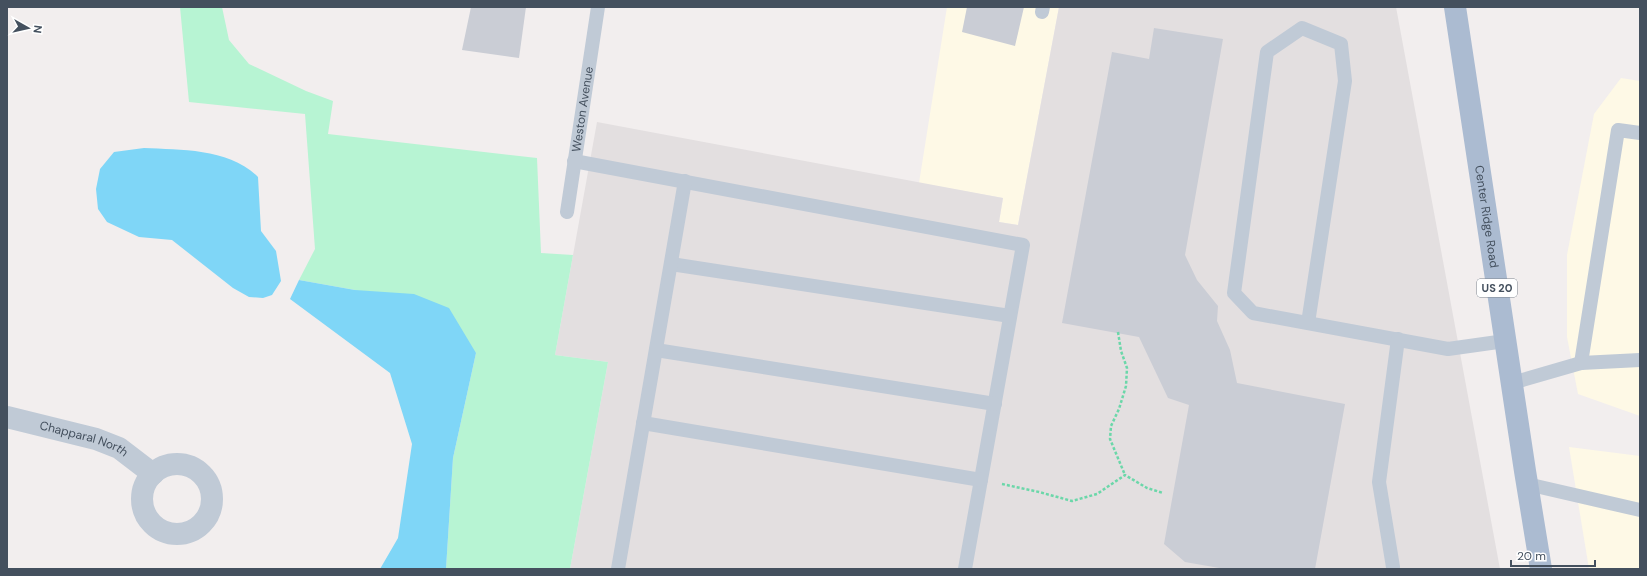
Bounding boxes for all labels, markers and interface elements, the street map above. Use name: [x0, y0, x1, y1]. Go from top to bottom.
north arrow: [8, 8, 48, 48]
text: N: [30, 24, 45, 34]
street label: Weston Avenue: [568, 65, 597, 153]
street label: Center Ridge Road: [1471, 164, 1502, 269]
road number: US 20: [1477, 279, 1517, 297]
street label: Chapparal North: [38, 417, 132, 460]
scale bar: [1511, 542, 1595, 568]
text: 20 m: [1517, 548, 1546, 564]

